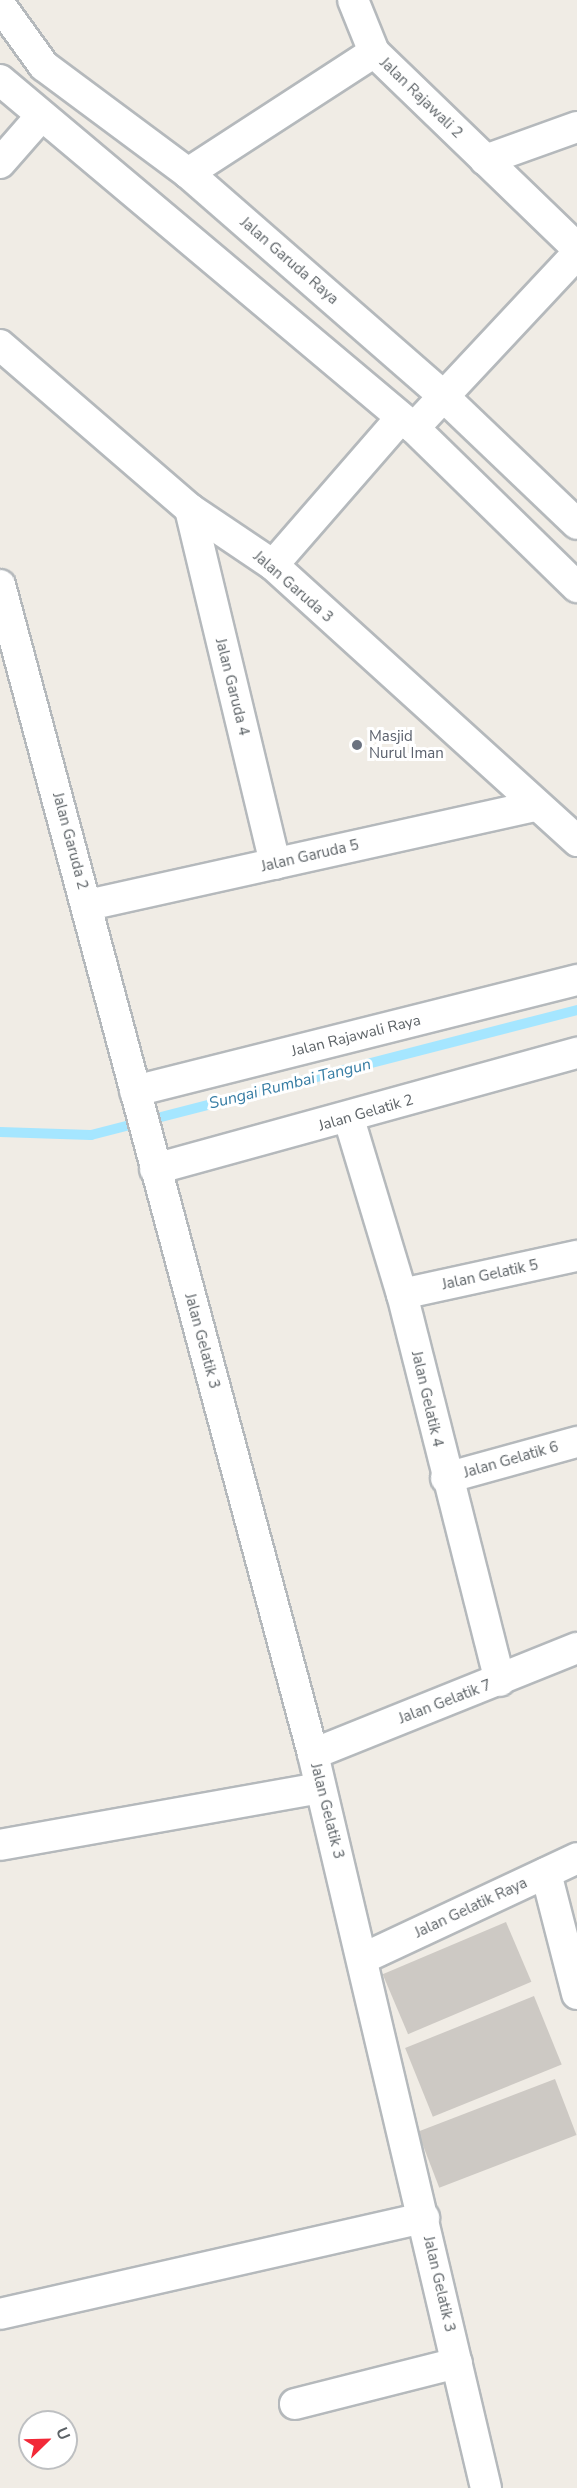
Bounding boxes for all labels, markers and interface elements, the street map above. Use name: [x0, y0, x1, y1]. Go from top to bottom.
street label: Jalan Rajawali 2: [376, 54, 466, 142]
street label: Jalan Garuda Raya: [236, 213, 342, 309]
street label: Jalan Garuda 3: [249, 547, 337, 627]
street label: Jalan Garuda 4: [211, 636, 253, 738]
place label: Masjid Nurul Iman: [369, 727, 444, 762]
marker: Masjid Nurul Iman: [350, 738, 364, 752]
street label: Jalan Garuda 2: [48, 790, 92, 892]
street label: Jalan Garuda 5: [259, 836, 361, 876]
street label: Jalan Rajawali Raya: [290, 1011, 422, 1061]
water label: Sungai Rumbai Tangun: [207, 1055, 373, 1113]
street label: Jalan Gelatik 2: [316, 1091, 416, 1135]
street label: Jalan Gelatik 5: [440, 1256, 540, 1294]
street label: Jalan Gelatik 3: [181, 1291, 223, 1391]
street label: Jalan Gelatik 4: [407, 1349, 447, 1449]
street label: Jalan Gelatik 6: [461, 1438, 561, 1482]
street label: Jalan Gelatik 7: [396, 1676, 494, 1728]
street label: Jalan Gelatik 3: [306, 1761, 348, 1861]
street label: Jalan Gelatik Raya: [412, 1874, 530, 1942]
street label: Jalan Gelatik 3: [419, 2234, 459, 2334]
north arrow: [18, 2410, 78, 2470]
text: U: [50, 2424, 75, 2443]

